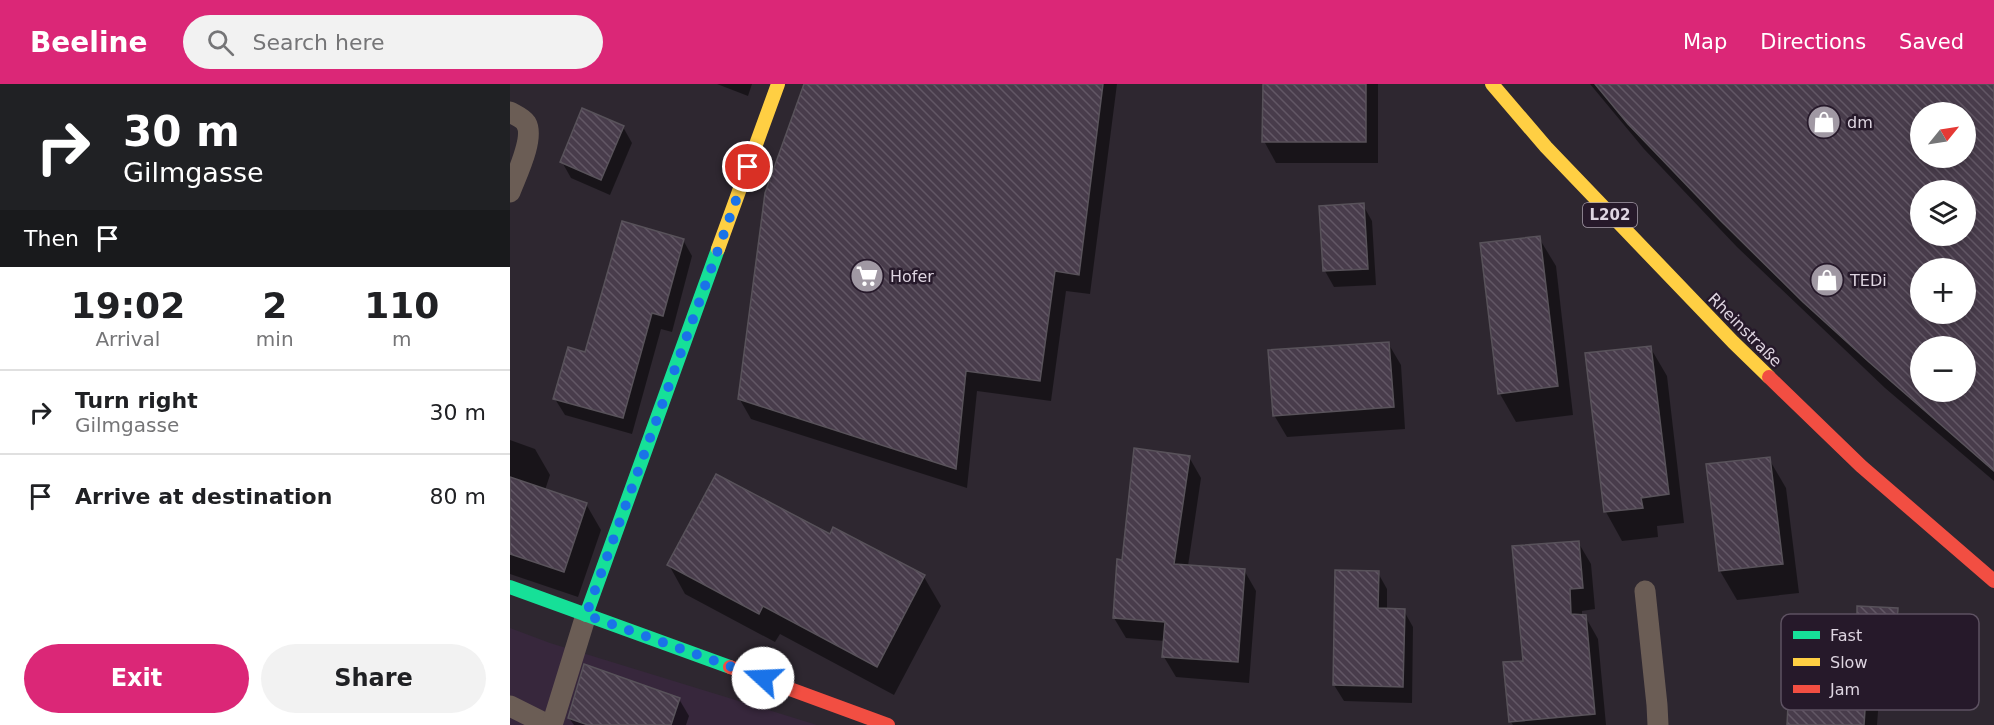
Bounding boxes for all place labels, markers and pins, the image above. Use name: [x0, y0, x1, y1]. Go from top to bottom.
shop icon: dm: [1806, 104, 1842, 140]
place label: dm: [1847, 113, 1873, 132]
pin: [722, 141, 773, 192]
supermarket icon: Hofer: [849, 258, 885, 294]
shop icon: TEDi: [1809, 262, 1845, 298]
place label: Hofer: [890, 267, 934, 286]
place label: TEDi: [1849, 271, 1887, 290]

